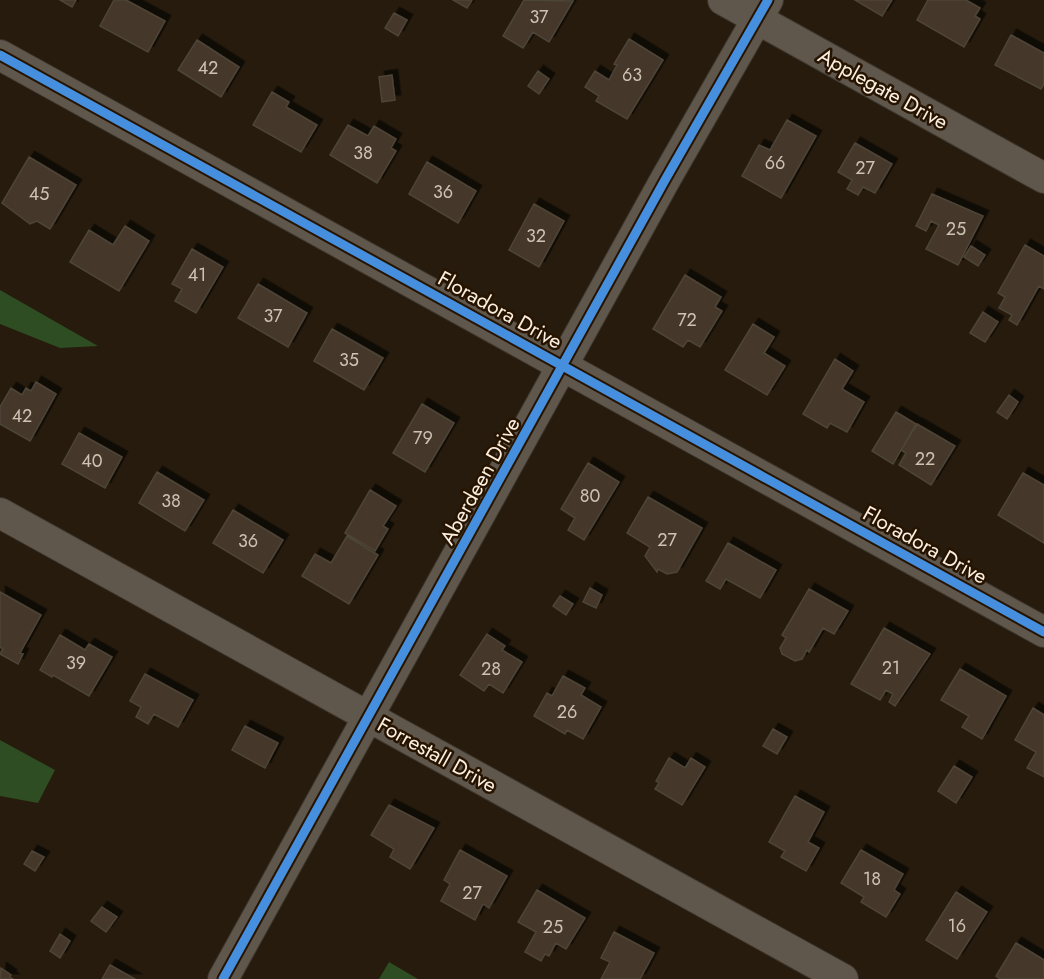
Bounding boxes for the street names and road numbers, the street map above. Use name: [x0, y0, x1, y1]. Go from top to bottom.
street label: Applegate Drive: [813, 41, 954, 137]
street label: Floradora Drive: [432, 263, 568, 357]
street label: Aberdeen Drive: [433, 412, 527, 550]
street label: Floradora Drive: [857, 498, 993, 592]
street label: Forrestall Drive: [372, 710, 502, 800]

